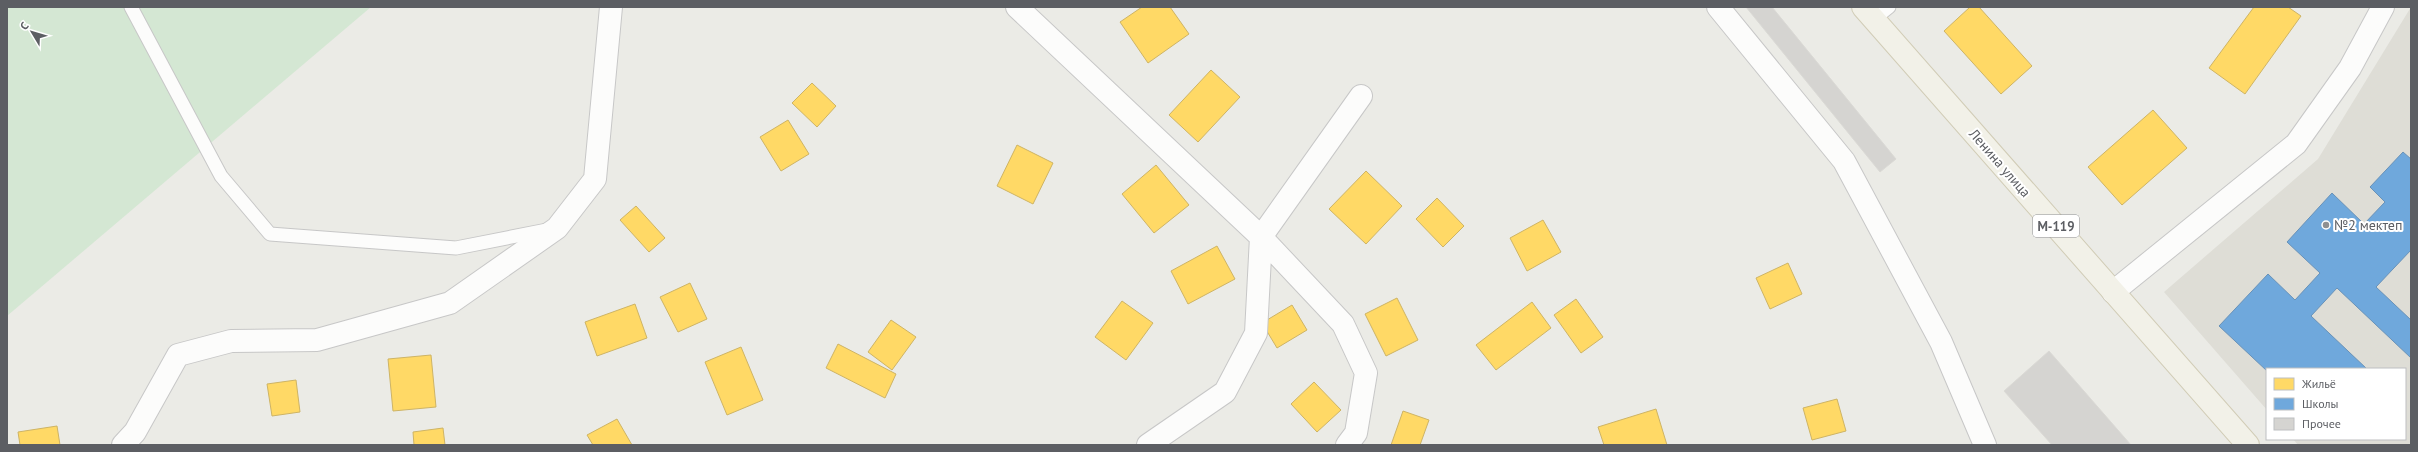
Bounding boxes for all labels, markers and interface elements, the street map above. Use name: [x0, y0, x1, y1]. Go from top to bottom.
north arrow: [12, 12, 52, 52]
text: С: [17, 19, 32, 33]
street label: Ленина улица: [1965, 124, 2035, 201]
road number: М-119: [2033, 215, 2079, 237]
place label: №2 мектеп: [2334, 216, 2402, 234]
marker: №2 мектеп: [2321, 220, 2331, 230]
legend: [2266, 368, 2406, 440]
text: Жильё: [2301, 376, 2336, 391]
text: Школы: [2302, 396, 2338, 411]
text: Прочее: [2302, 416, 2341, 431]

